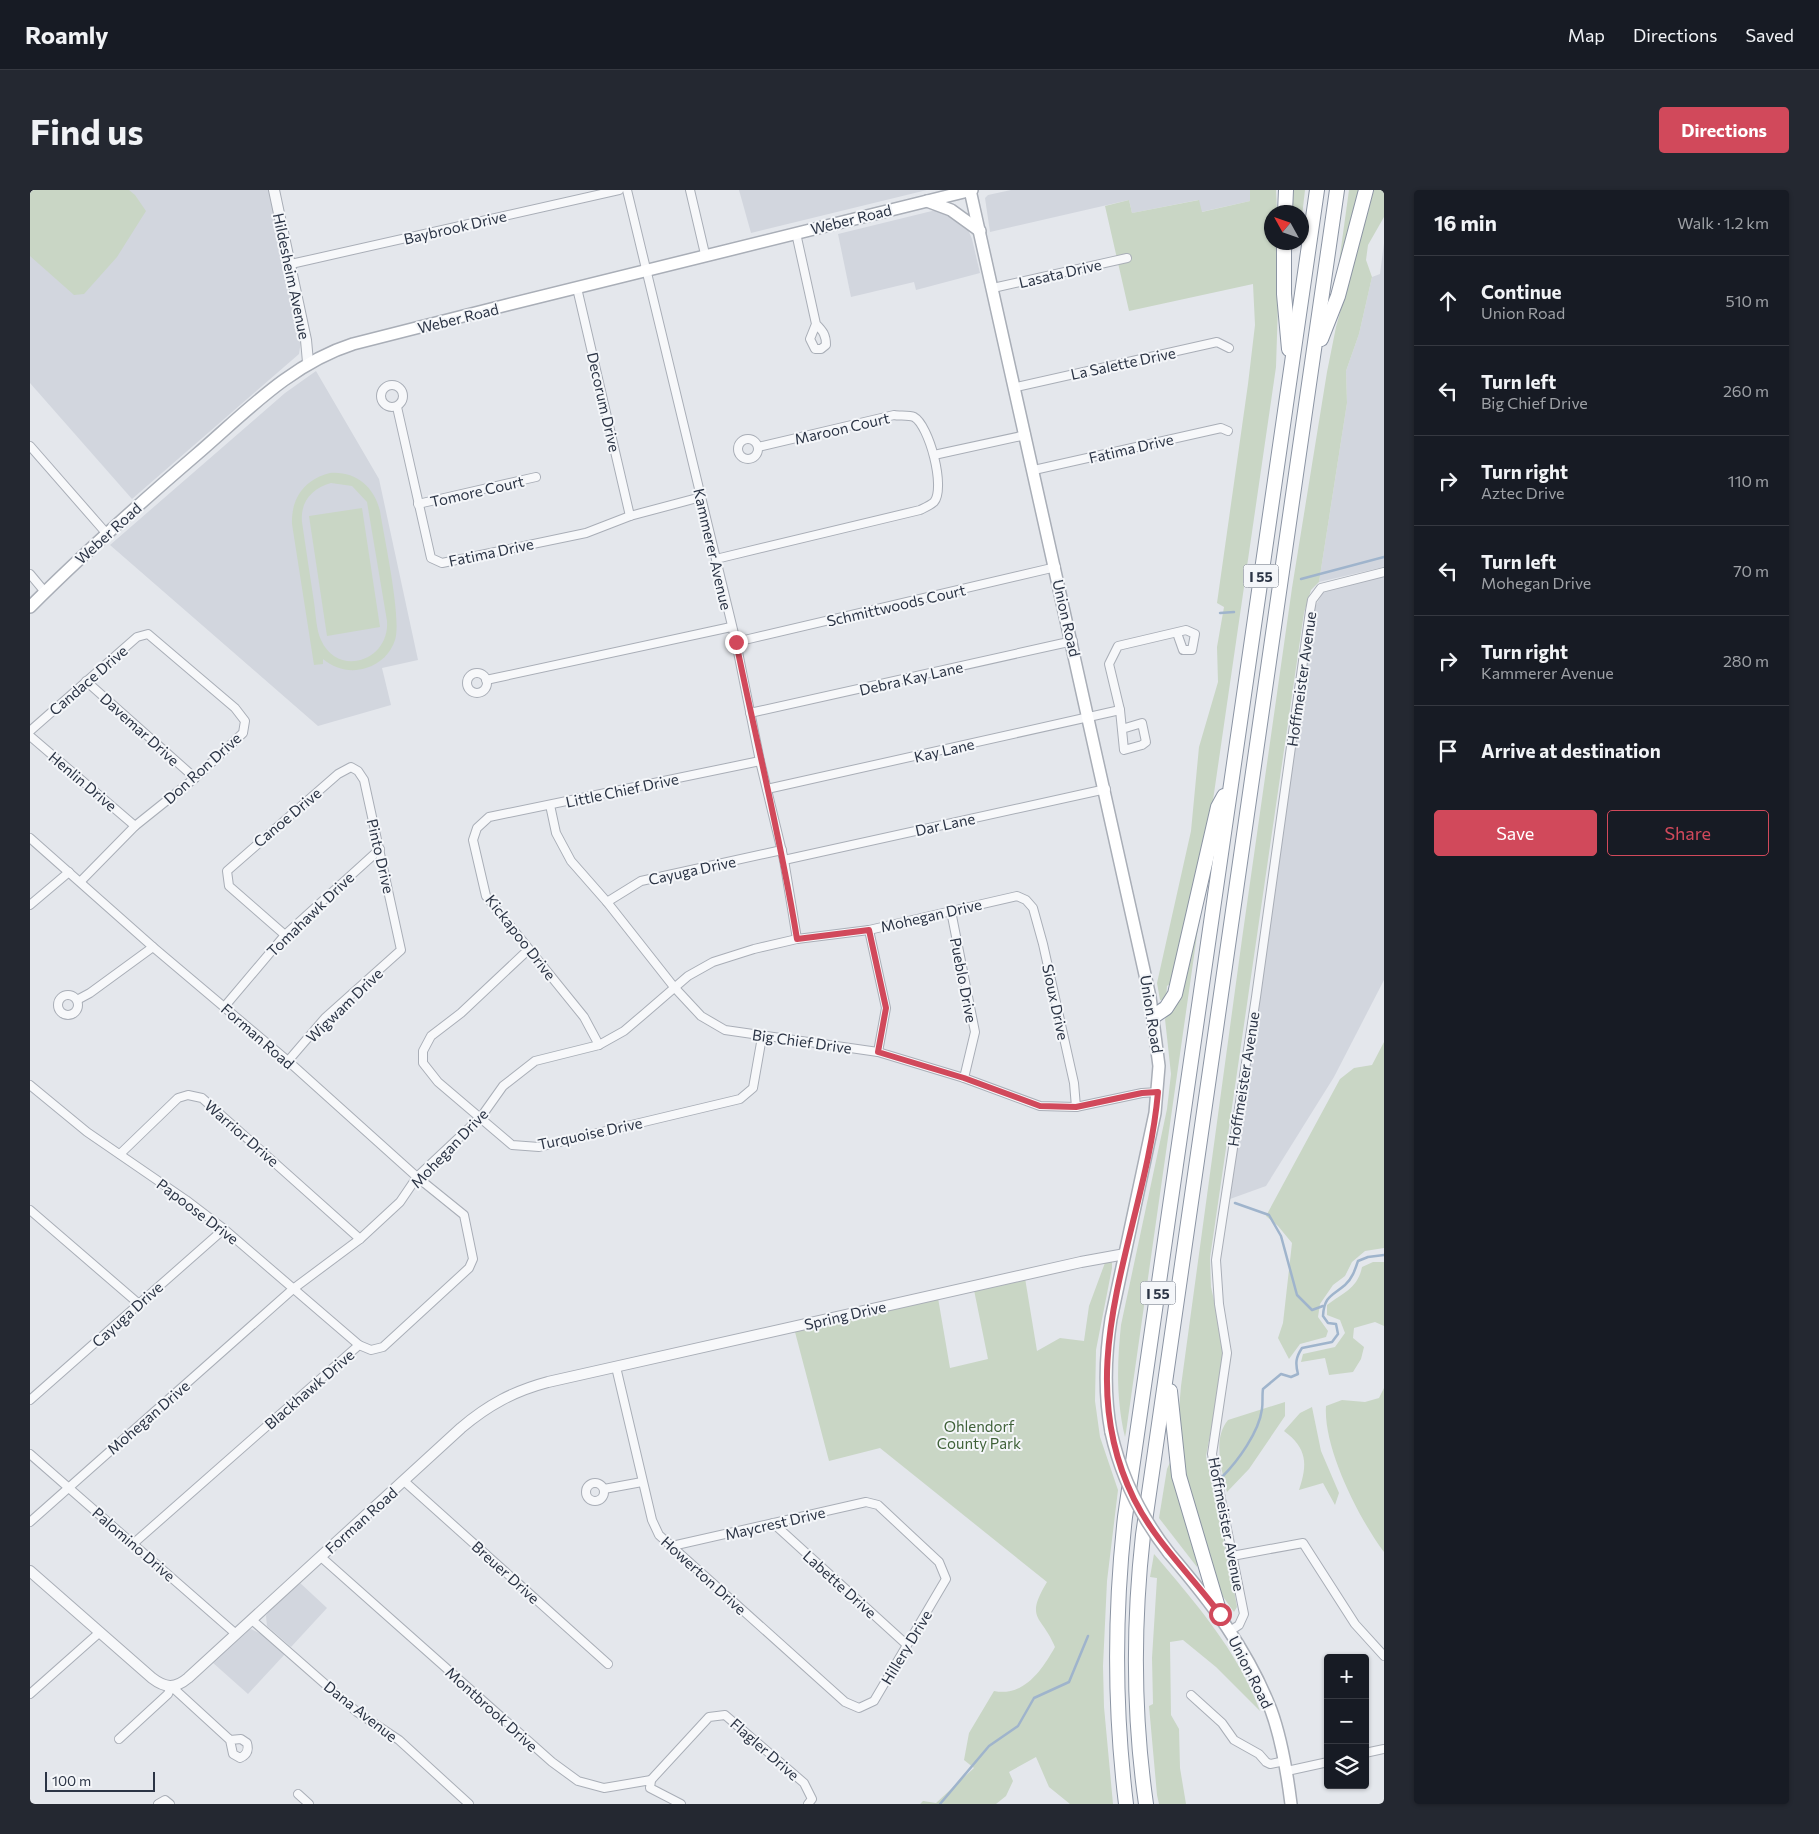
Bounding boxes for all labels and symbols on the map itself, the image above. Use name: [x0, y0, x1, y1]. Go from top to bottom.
street label: Weber Road: [809, 200, 893, 238]
north arrow: [1264, 205, 1309, 250]
street label: Baybrook Drive: [402, 206, 508, 248]
street label: Hildesheim Avenue: [270, 211, 314, 341]
street label: Lasata Drive: [1017, 255, 1103, 291]
street label: Weber Road: [416, 299, 500, 337]
street label: La Salette Drive: [1069, 343, 1177, 383]
street label: Decorum Drive: [584, 350, 624, 454]
street label: Maroon Court: [793, 408, 891, 448]
street label: Fatima Drive: [1087, 430, 1175, 466]
street label: Tomore Court: [428, 471, 526, 511]
street label: Kammerer Avenue: [690, 486, 736, 612]
street label: Weber Road: [71, 499, 145, 567]
street label: Fatima Drive: [447, 534, 535, 570]
road number: I 55: [1244, 564, 1278, 588]
street label: Union Road: [1049, 578, 1085, 658]
street label: Schmittwoods Court: [825, 580, 967, 630]
street label: Hoffmeister Avenue: [1283, 610, 1319, 748]
route end: [725, 631, 748, 654]
street label: Candace Drive: [45, 641, 131, 719]
street label: Debra Kay Lane: [857, 657, 965, 699]
street label: Davemar Drive: [97, 689, 183, 769]
street label: Don Ron Drive: [160, 729, 244, 807]
street label: Kay Lane: [912, 734, 976, 766]
street label: Henlin Drive: [45, 747, 121, 815]
street label: Little Chief Drive: [564, 769, 680, 811]
street label: Canoe Drive: [250, 783, 325, 850]
street label: Dar Lane: [913, 809, 977, 839]
street label: Pinto Drive: [364, 817, 398, 895]
street label: Cayuga Drive: [647, 852, 738, 888]
street label: Tomahawk Drive: [263, 868, 357, 960]
street label: Kickapoo Drive: [482, 891, 560, 983]
street label: Mohegan Drive: [879, 895, 983, 935]
street label: Pueblo Drive: [947, 936, 981, 1024]
street label: Sioux Drive: [1039, 962, 1073, 1042]
street label: Wigwam Drive: [302, 964, 386, 1046]
street label: Union Road: [1137, 974, 1167, 1054]
street label: Forman Road: [218, 999, 298, 1073]
street label: Hoffmeister Avenue: [1223, 1010, 1263, 1148]
street label: Big Chief Drive: [751, 1025, 853, 1057]
street label: Warrior Drive: [201, 1096, 283, 1170]
street label: Mohegan Drive: [407, 1105, 491, 1191]
street label: Turquoise Drive: [536, 1113, 644, 1153]
street label: Papoose Drive: [154, 1174, 243, 1248]
street label: Cayuga Drive: [88, 1277, 166, 1350]
road number: I 55: [1140, 1282, 1176, 1304]
street label: Spring Drive: [802, 1297, 888, 1333]
street label: Blackhawk Drive: [261, 1345, 357, 1433]
street label: Mohegan Drive: [103, 1376, 193, 1458]
park label: Ohlendorf County Park: [937, 1417, 1021, 1452]
street label: Hoffmeister Avenue: [1205, 1455, 1249, 1593]
street label: Forman Road: [321, 1483, 401, 1557]
street label: Palomino Drive: [89, 1503, 179, 1585]
street label: Maycrest Drive: [723, 1503, 827, 1543]
street label: Howerton Drive: [658, 1532, 750, 1618]
street label: Breuer Drive: [468, 1537, 544, 1607]
street label: Labette Drive: [800, 1546, 880, 1622]
route start: [1209, 1603, 1232, 1626]
street label: Hillery Drive: [877, 1607, 935, 1687]
street label: Union Road: [1225, 1633, 1277, 1711]
street label: Montbrook Drive: [442, 1663, 542, 1755]
street label: Dana Avenue: [321, 1677, 401, 1745]
street label: Flagler Drive: [727, 1714, 803, 1784]
scale bar: [45, 1769, 155, 1792]

